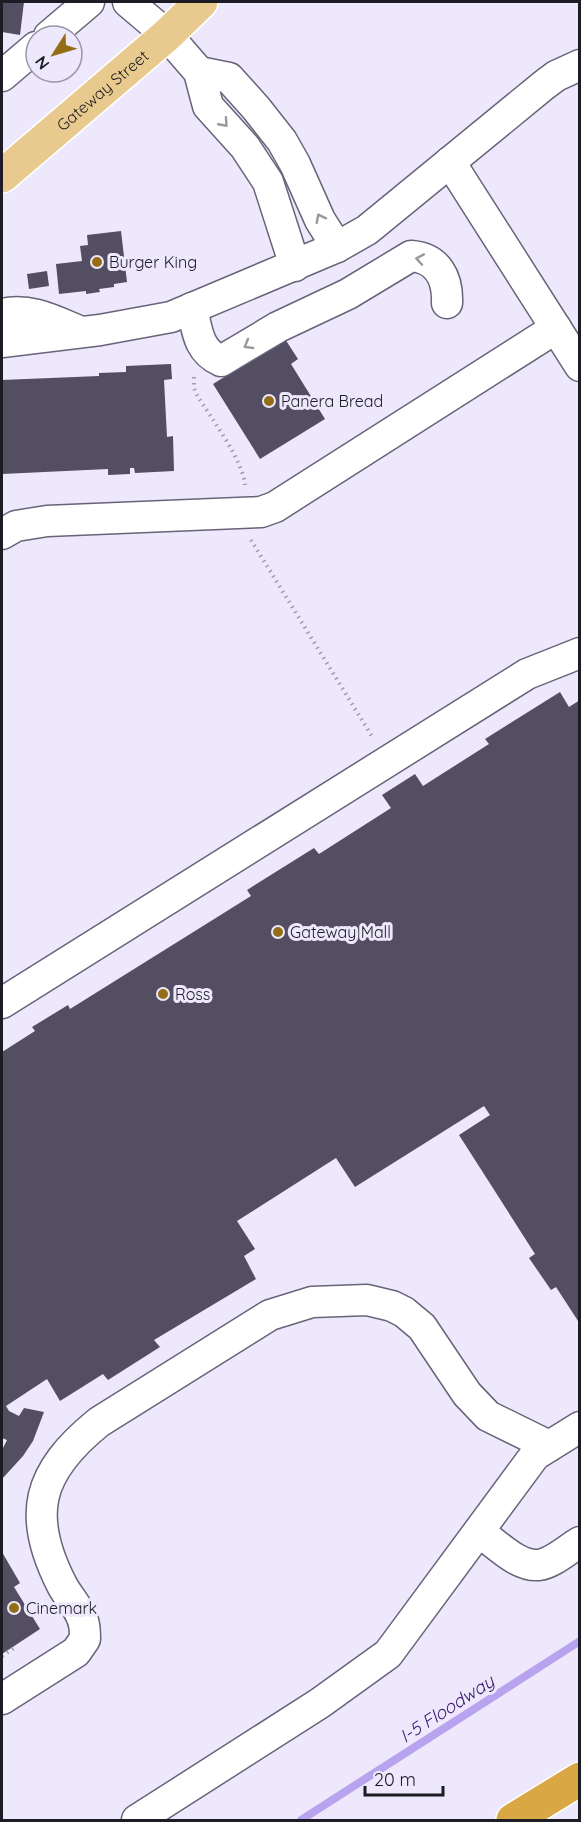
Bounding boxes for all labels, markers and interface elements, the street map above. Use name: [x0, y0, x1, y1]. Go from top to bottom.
north arrow: [24, 24, 84, 84]
street label: Gateway Street: [52, 45, 152, 135]
text: N: [30, 52, 54, 74]
one-way arrow: [217, 117, 228, 127]
one-way arrow: [316, 213, 327, 224]
place label: Burger King: [109, 252, 197, 272]
one-way arrow: [415, 253, 425, 266]
marker: Burger King: [90, 255, 104, 269]
one-way arrow: [244, 337, 254, 349]
place label: Panera Bread: [281, 391, 383, 411]
marker: Panera Bread: [262, 394, 276, 408]
place label: Gateway Mall: [290, 922, 391, 942]
marker: Gateway Mall: [271, 925, 285, 939]
place label: Ross: [175, 984, 210, 1004]
marker: Ross: [156, 987, 170, 1001]
place label: Cinemark: [26, 1598, 97, 1618]
marker: Cinemark: [7, 1601, 21, 1615]
water label: I-5 Floodway: [395, 1669, 500, 1748]
scale bar: [365, 1759, 443, 1797]
text: 20 m: [374, 1768, 416, 1791]

